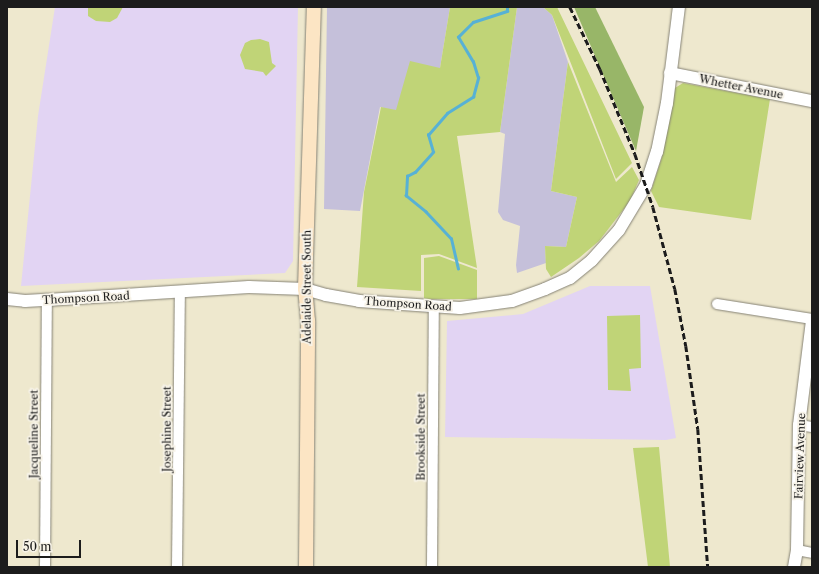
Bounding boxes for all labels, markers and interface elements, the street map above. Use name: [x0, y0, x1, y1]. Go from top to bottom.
street label: Whetter Avenue: [698, 72, 784, 102]
street label: Adelaide Street South: [300, 230, 314, 344]
street label: Thompson Road: [42, 289, 130, 307]
street label: Thompson Road: [364, 294, 452, 314]
street label: Josephine Street: [160, 386, 174, 472]
street label: Jacqueline Street: [27, 390, 41, 478]
street label: Brookside Street: [414, 393, 428, 481]
street label: Fairview Avenue: [792, 412, 808, 500]
scale bar: [18, 532, 83, 558]
text: 50 m: [23, 539, 52, 554]

